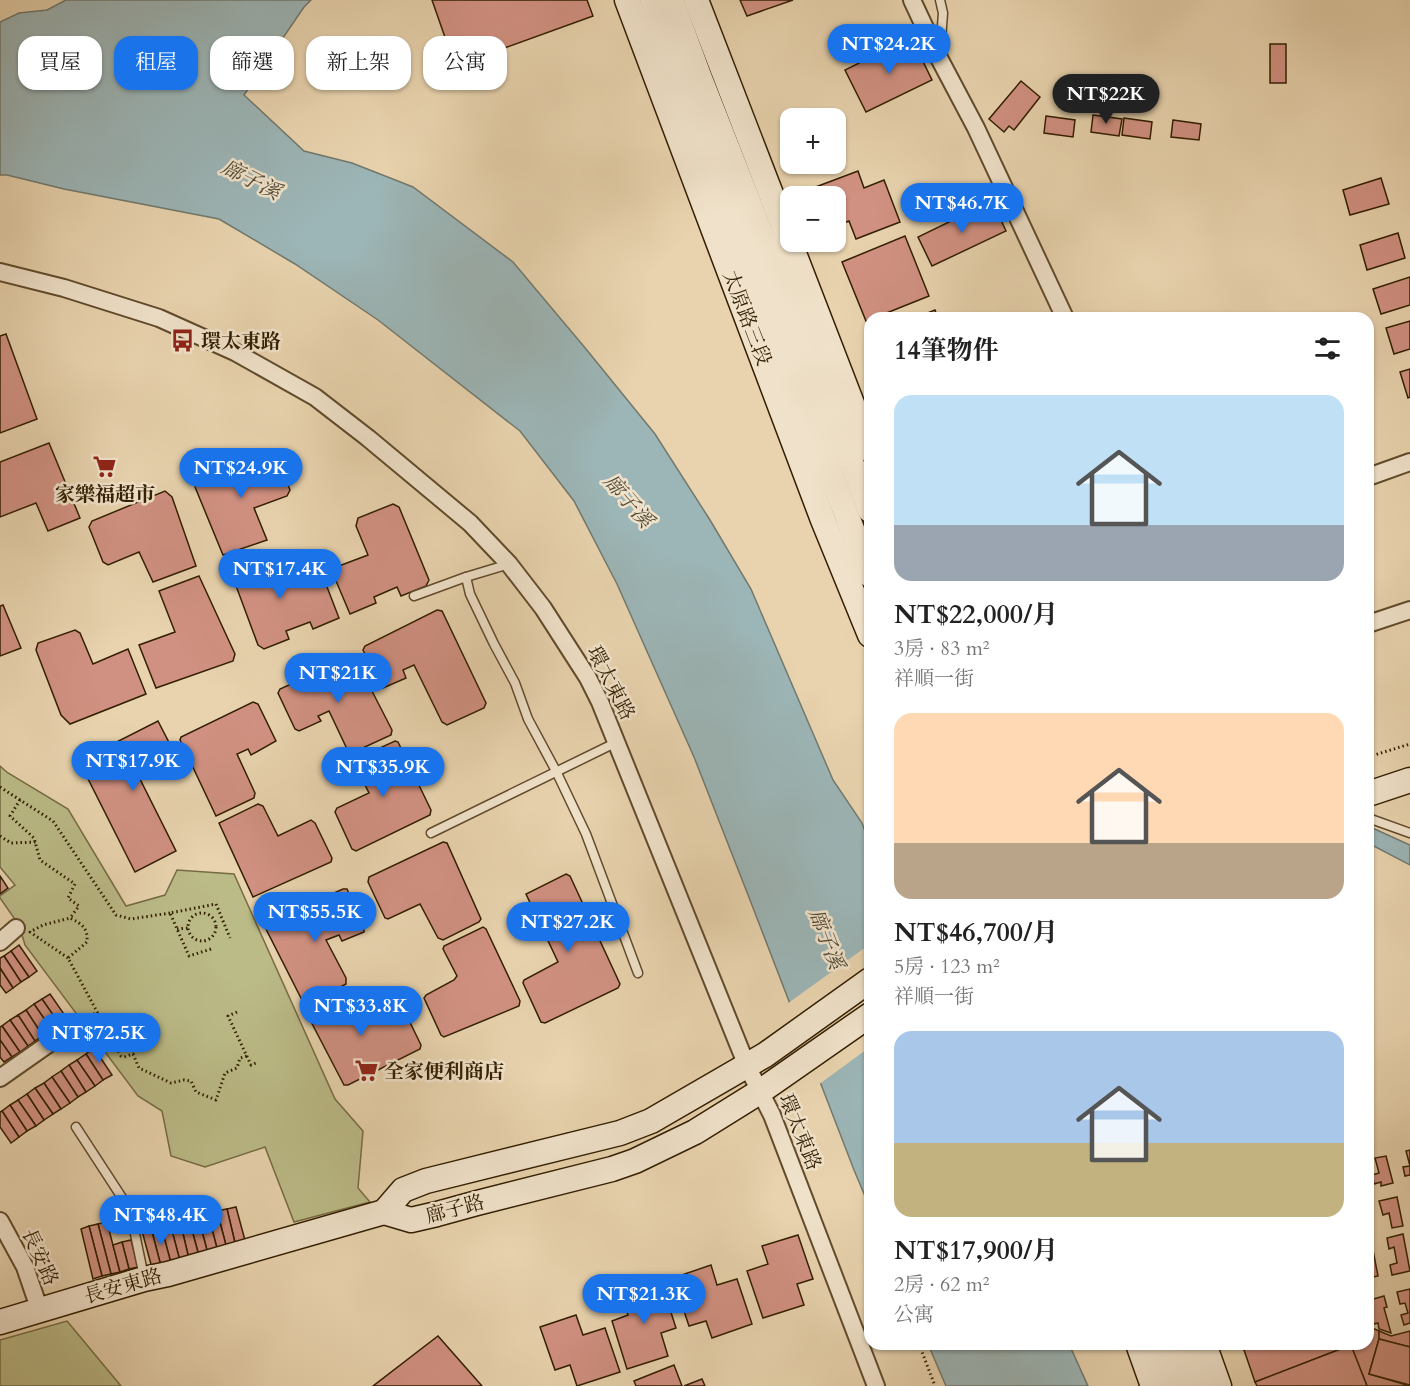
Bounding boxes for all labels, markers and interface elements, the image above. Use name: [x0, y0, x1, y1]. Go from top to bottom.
pin: NT$24.2K: [827, 24, 951, 75]
text: NT$24.2K: [842, 30, 937, 57]
chip: 買屋: [18, 36, 102, 90]
chip: 租屋: [114, 36, 198, 90]
chip: 篩選: [210, 36, 294, 90]
chip: 新上架: [306, 36, 411, 90]
chip: 公寓: [423, 36, 507, 90]
pin: NT$22K: [1057, 74, 1155, 125]
text: NT$22K: [1067, 80, 1145, 107]
map controls: [780, 108, 846, 252]
button: +: [780, 108, 846, 174]
water label: 廍子溪: [216, 153, 287, 208]
pin: NT$46.7K: [900, 183, 1024, 234]
button: −: [780, 186, 846, 252]
text: NT$46.7K: [915, 189, 1010, 216]
street label: 太原路三段: [716, 266, 778, 370]
bus stop icon: 環太東路: [170, 328, 196, 354]
place label: 環太東路: [201, 328, 281, 355]
icon: filters: [1311, 332, 1344, 365]
text: 14筆物件: [894, 333, 999, 368]
icon: home: [1065, 434, 1173, 542]
pin: NT$24.9K: [179, 448, 303, 499]
supermarket icon: 家樂福超市: [92, 454, 118, 480]
text: NT$24.9K: [194, 454, 289, 481]
water label: 廍子溪: [596, 468, 661, 536]
place label: 家樂福超市: [55, 481, 155, 508]
pin: NT$17.4K: [218, 549, 342, 600]
text: NT$17.4K: [233, 555, 328, 582]
text: NT$22,000/月: [894, 597, 1058, 632]
text: 3房 · 83 m²: [894, 635, 990, 662]
street label: 環太東路: [581, 641, 641, 725]
pin: NT$21K: [289, 653, 387, 704]
text: NT$21K: [299, 659, 377, 686]
text: 祥順一街: [894, 665, 974, 692]
pin: NT$17.9K: [71, 741, 195, 792]
text: NT$17.9K: [86, 747, 181, 774]
pin: NT$35.9K: [321, 747, 445, 798]
icon: home: [1065, 752, 1173, 860]
text: NT$35.9K: [336, 753, 431, 780]
pin: NT$55.5K: [253, 892, 377, 943]
text: NT$55.5K: [268, 898, 363, 925]
pin: NT$27.2K: [506, 902, 630, 953]
water label: 廍子溪: [801, 904, 852, 975]
text: NT$27.2K: [521, 908, 616, 935]
text: NT$46,700/月: [894, 915, 1058, 950]
text: 5房 · 123 m²: [894, 953, 1000, 980]
text: 祥順一街: [894, 983, 974, 1010]
pin: NT$33.8K: [299, 986, 423, 1037]
text: NT$33.8K: [314, 992, 409, 1019]
pin: NT$72.5K: [37, 1013, 161, 1064]
text: NT$72.5K: [52, 1019, 147, 1046]
supermarket icon: 全家便利商店: [353, 1058, 379, 1084]
place label: 全家便利商店: [384, 1058, 504, 1085]
icon: home: [1065, 1070, 1173, 1178]
street label: 環太東路: [772, 1090, 828, 1174]
street label: 廍子路: [423, 1188, 487, 1230]
pin: NT$48.4K: [99, 1195, 223, 1246]
text: NT$48.4K: [114, 1201, 209, 1228]
street label: 長安路: [15, 1224, 65, 1290]
text: NT$17,900/月: [894, 1233, 1058, 1268]
street label: 長安東路: [81, 1262, 165, 1310]
text: 2房 · 62 m²: [894, 1271, 990, 1298]
pin: NT$21.3K: [582, 1274, 706, 1325]
text: NT$21.3K: [597, 1280, 692, 1307]
text: 公寓: [894, 1301, 934, 1328]

